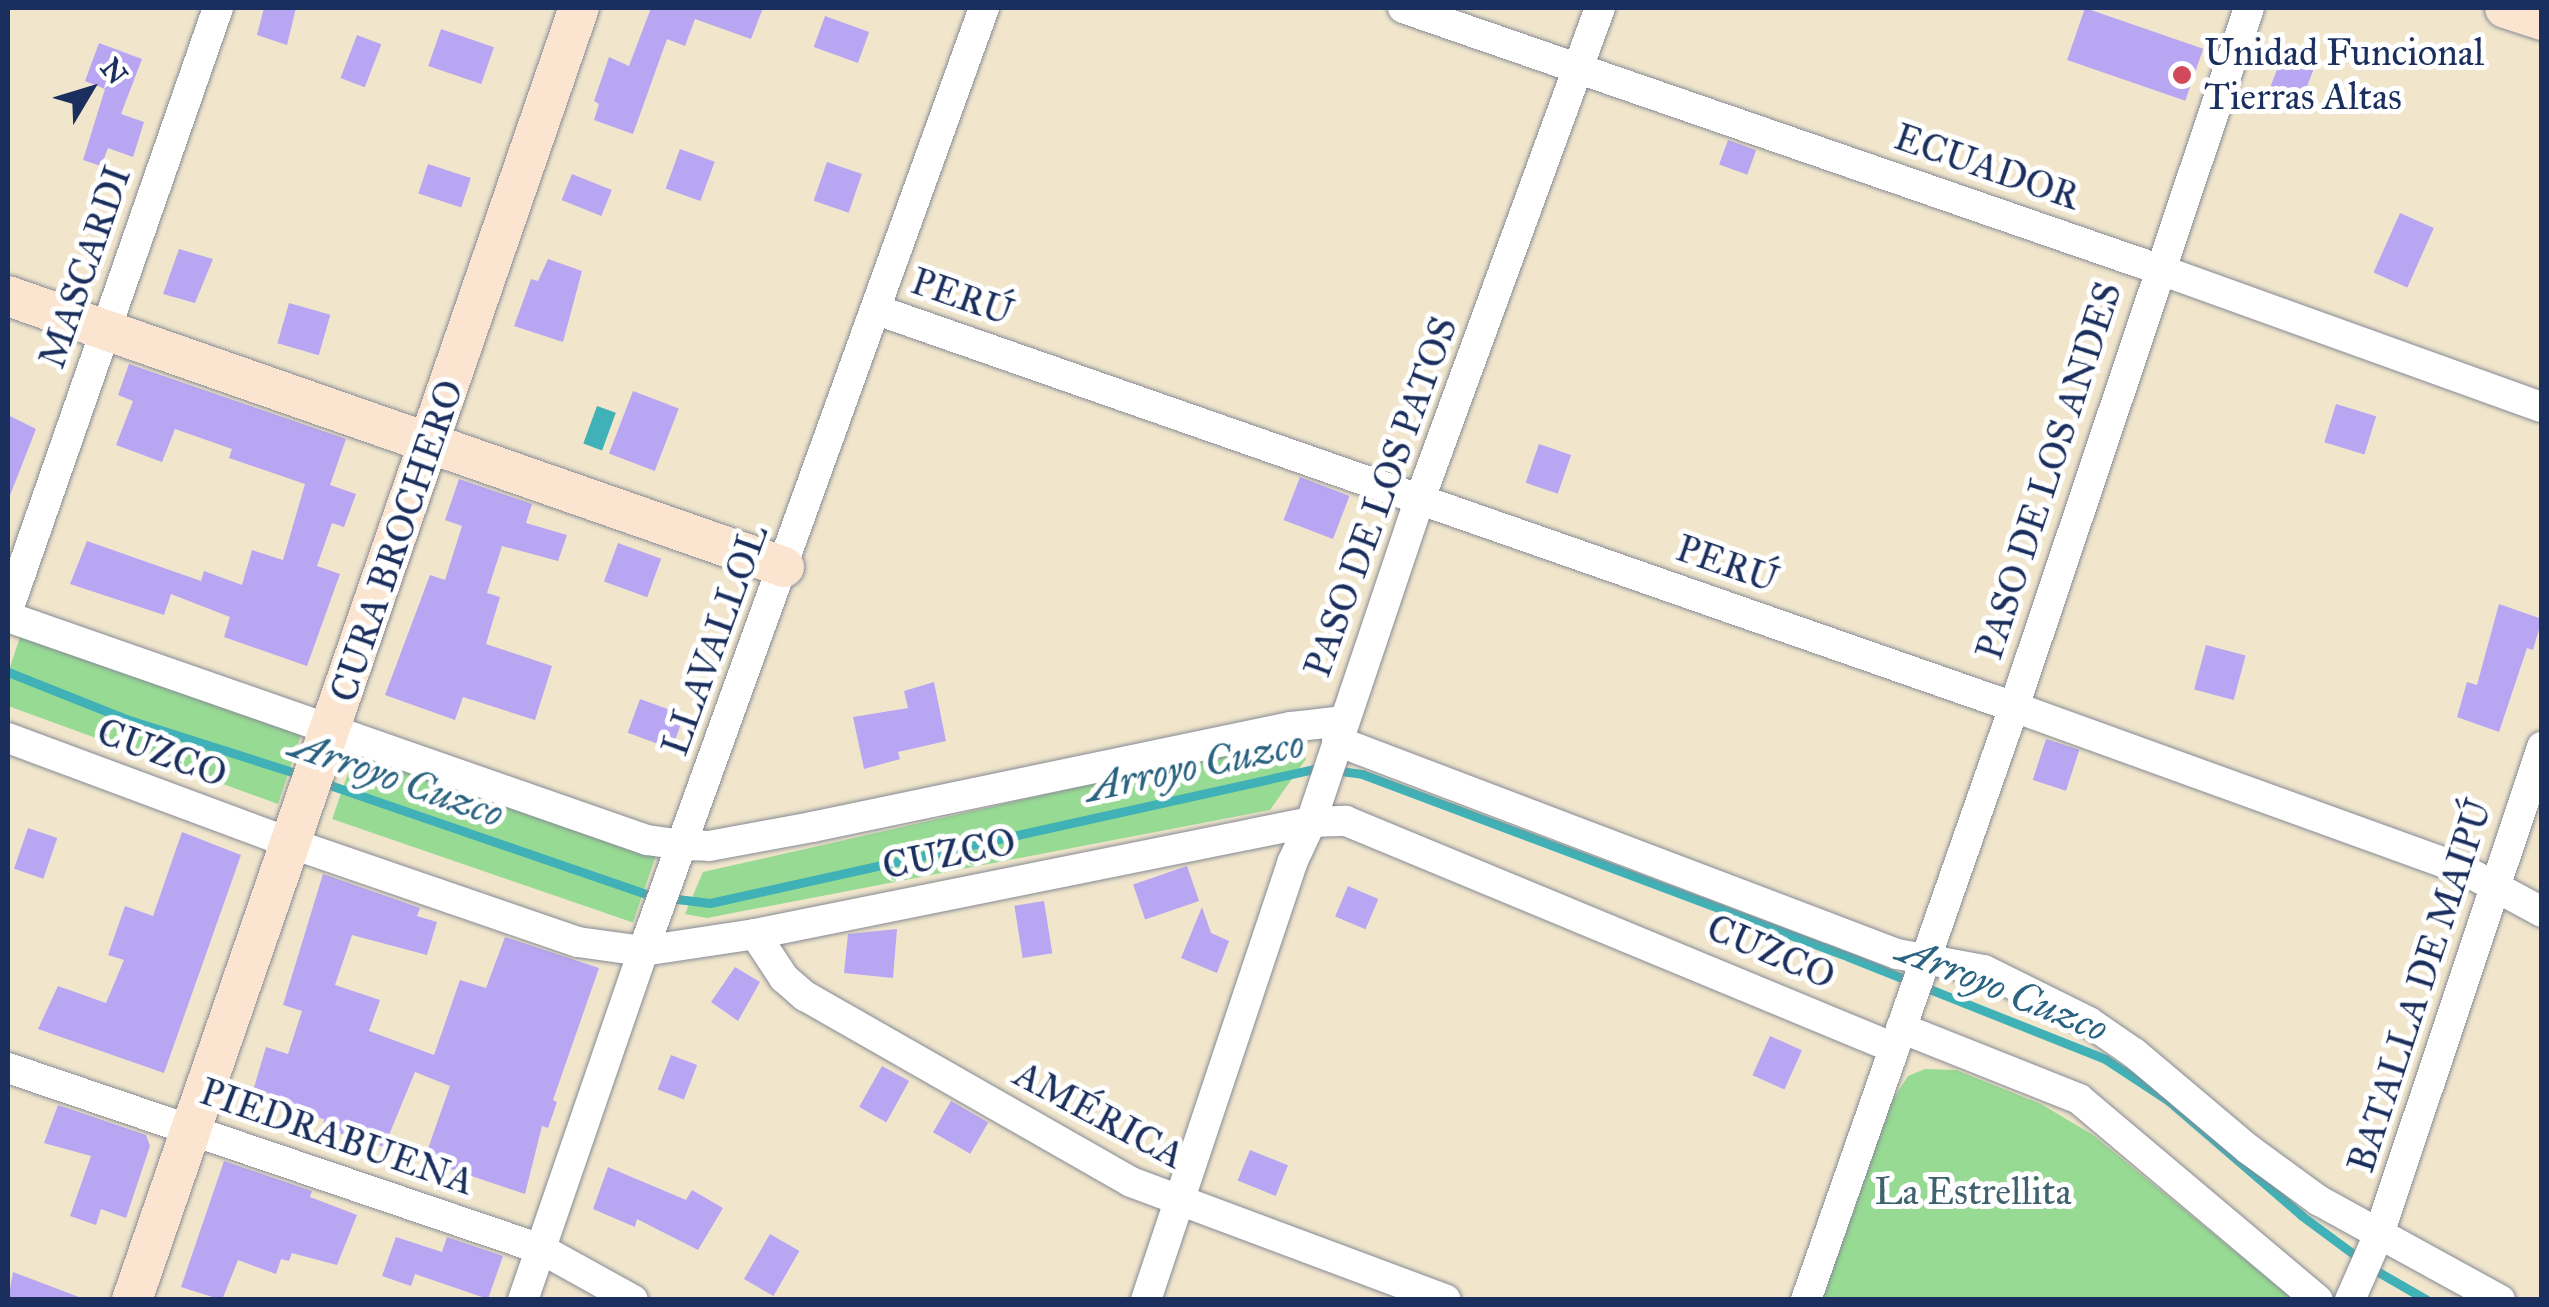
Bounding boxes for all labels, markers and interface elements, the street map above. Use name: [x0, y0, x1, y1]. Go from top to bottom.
place label: Unidad Funcional Tierras Altas: [2204, 30, 2484, 120]
north arrow: [40, 40, 140, 140]
text: N: [93, 51, 135, 91]
marker: Unidad Funcional Tierras Altas: [2169, 62, 2195, 88]
street label: ECUADOR: [1888, 114, 2086, 220]
street label: MASCARDI: [29, 160, 141, 374]
street label: PERÚ: [905, 258, 1019, 336]
street label: PASO DE LOS ANDES: [1966, 277, 2132, 665]
street label: PASO DE LOS PATOS: [1295, 311, 1467, 683]
street label: CURA BROCHERO: [321, 374, 473, 708]
street label: LLAVALLOL: [652, 518, 778, 762]
street label: PERÚ: [1670, 525, 1784, 603]
street label: CUZCO: [91, 709, 233, 797]
water label: Arroyo Cuzco: [1082, 719, 1308, 813]
water label: Arroyo Cuzco: [284, 720, 510, 838]
street label: BATALLA DE MAIPÚ: [2338, 794, 2502, 1178]
street label: CUZCO: [879, 819, 1019, 889]
street label: CUZCO: [1700, 905, 1842, 999]
water label: Arroyo Cuzco: [1891, 925, 2115, 1053]
street label: AMÉRICA: [1006, 1051, 1192, 1179]
street label: PIEDRABUENA: [194, 1069, 480, 1205]
park label: La Estrellita: [1875, 1169, 2071, 1215]

